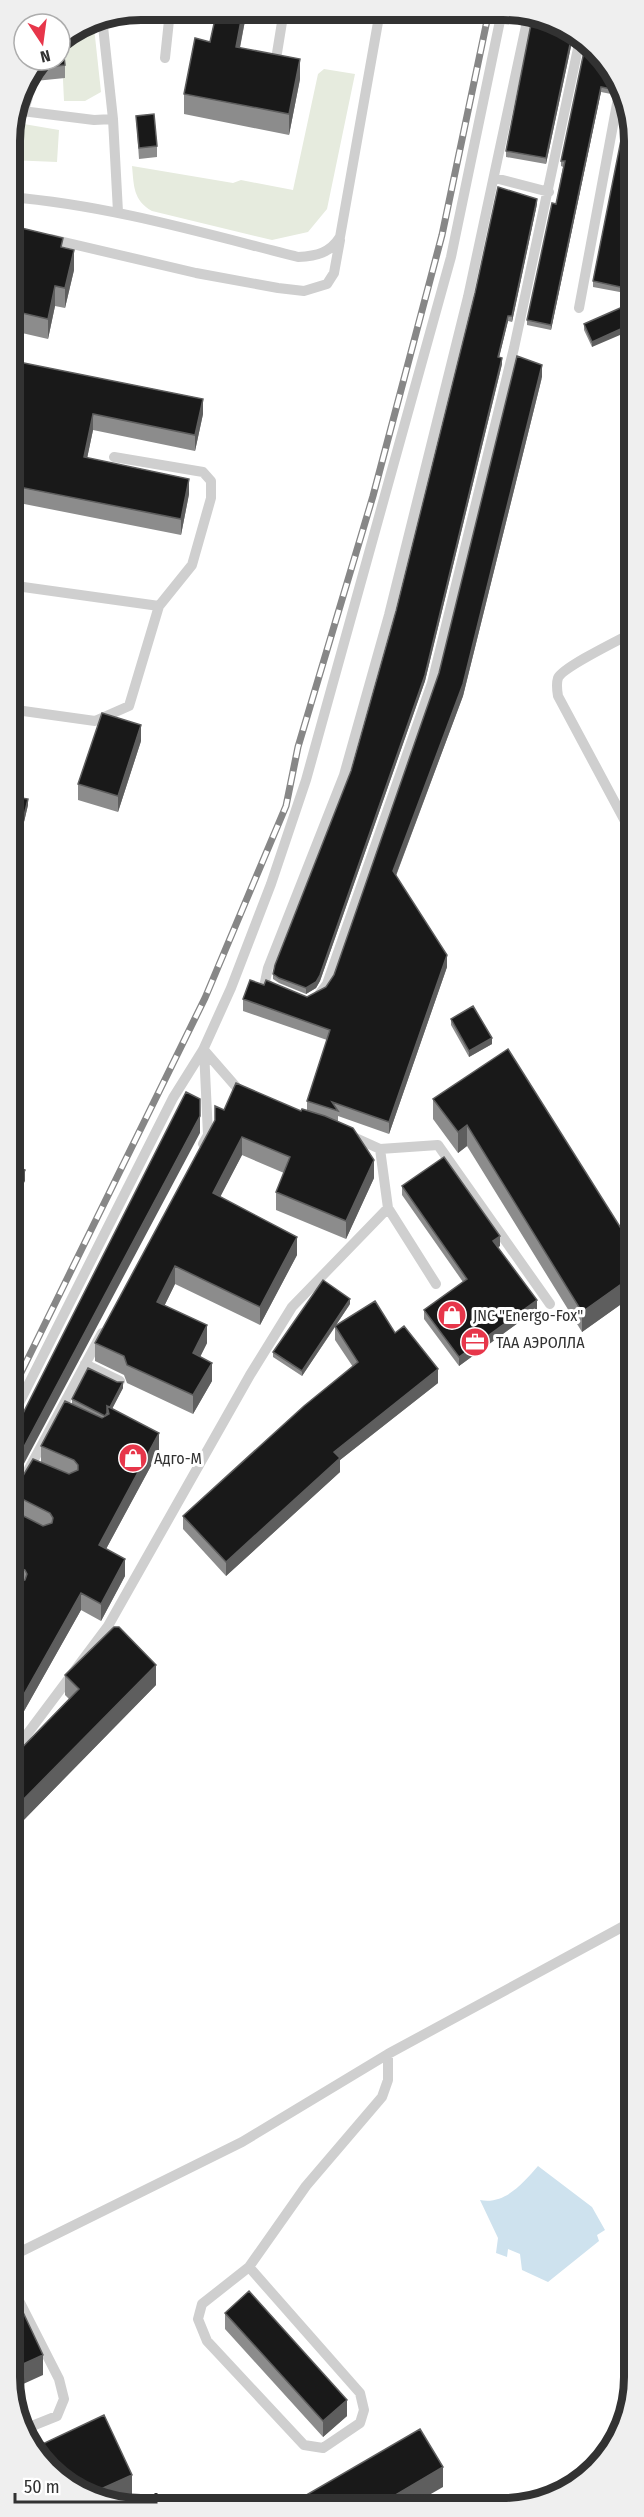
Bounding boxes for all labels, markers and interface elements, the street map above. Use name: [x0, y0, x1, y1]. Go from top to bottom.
north arrow: [12, 12, 72, 72]
text: N: [38, 46, 52, 66]
shop icon: JNC "Energo-Fox": [436, 1299, 468, 1331]
place label: JNC "Energo-Fox": [473, 1306, 583, 1325]
office icon: ТАА АЭРОЛЛА: [459, 1326, 491, 1358]
place label: ТАА АЭРОЛЛА: [496, 1333, 585, 1352]
shop icon: Адго-М: [117, 1442, 149, 1474]
place label: Адго-М: [154, 1449, 202, 1468]
scale bar: [15, 2466, 156, 2504]
text: 50 m: [24, 2476, 60, 2498]

